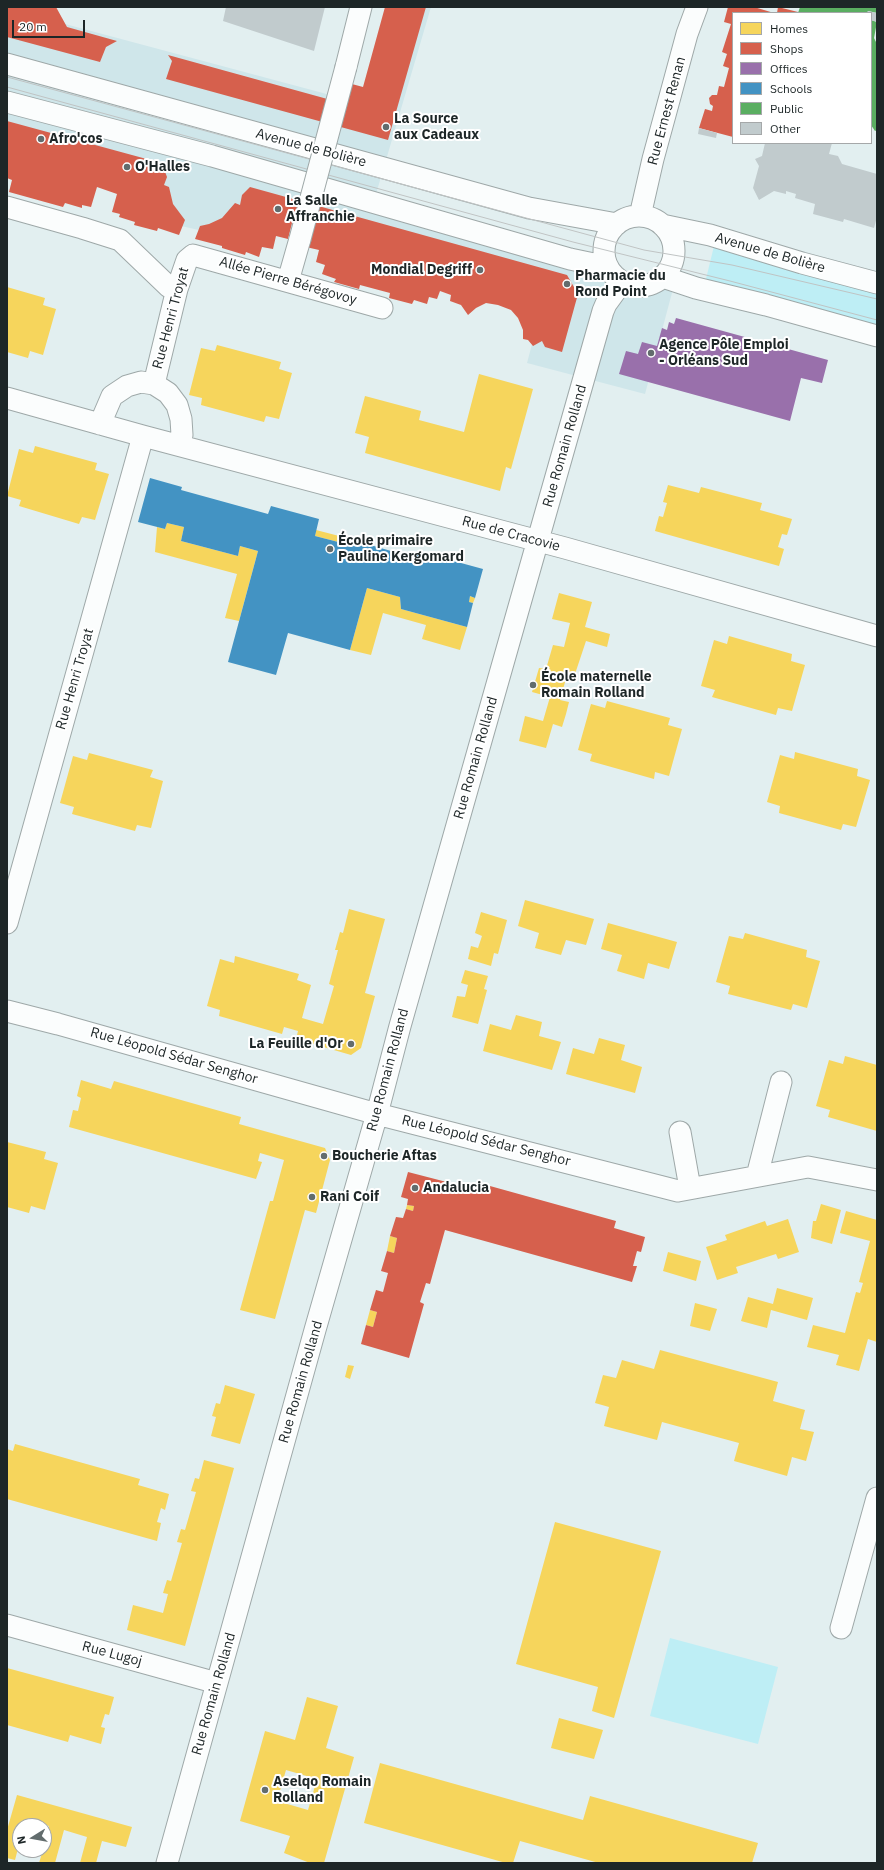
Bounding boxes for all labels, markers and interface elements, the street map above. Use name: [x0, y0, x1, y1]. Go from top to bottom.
scale bar: [14, 12, 87, 38]
legend: [732, 12, 872, 144]
text: 20 m: [19, 19, 47, 34]
text: Homes: [770, 21, 808, 36]
text: Shops: [770, 41, 803, 56]
street label: Rue Ernest Renan: [644, 55, 690, 167]
text: Offices: [770, 61, 808, 76]
text: Schools: [770, 81, 812, 96]
text: Public: [770, 101, 803, 116]
place label: La Source aux Cadeaux: [394, 111, 479, 144]
text: Other: [770, 121, 801, 136]
marker: La Source aux Cadeaux: [381, 122, 391, 132]
street label: Avenue de Bolière: [254, 125, 368, 171]
place label: Afro'cos: [49, 131, 102, 147]
marker: Afro'cos: [36, 134, 46, 144]
place label: O'Halles: [135, 159, 190, 175]
marker: O'Halles: [122, 162, 132, 172]
place label: La Salle Affranchie: [286, 193, 355, 226]
marker: La Salle Affranchie: [273, 204, 283, 214]
street label: Avenue de Bolière: [713, 229, 827, 277]
street label: Allée Pierre Bérégovoy: [217, 253, 359, 309]
place label: Mondial Degriff: [371, 262, 472, 278]
street label: Rue Henri Troyat: [149, 265, 193, 371]
marker: Mondial Degriff: [475, 265, 485, 275]
place label: Pharmacie du Rond Point: [575, 268, 666, 300]
marker: Pharmacie du Rond Point: [562, 279, 572, 289]
place label: Agence Pôle Emploi - Orléans Sud: [659, 337, 789, 370]
marker: Agence Pôle Emploi - Orléans Sud: [646, 348, 656, 358]
street label: Rue Romain Rolland: [539, 383, 591, 509]
street label: Rue de Cracovie: [460, 513, 562, 555]
place label: École primaire Pauline Kergomard: [338, 533, 464, 566]
marker: École primaire Pauline Kergomard: [325, 544, 335, 554]
street label: Rue Henri Troyat: [52, 626, 98, 732]
place label: École maternelle Romain Rolland: [541, 669, 652, 702]
marker: École maternelle Romain Rolland: [528, 680, 538, 690]
street label: Rue Romain Rolland: [450, 695, 502, 821]
street label: Rue Romain Rolland: [363, 1007, 413, 1133]
street label: Rue Léopold Sédar Senghor: [88, 1024, 260, 1088]
place label: La Feuille d'Or: [249, 1036, 343, 1052]
marker: La Feuille d'Or: [346, 1039, 356, 1049]
street label: Rue Léopold Sédar Senghor: [400, 1112, 572, 1170]
place label: Boucherie Aftas: [332, 1148, 437, 1164]
marker: Boucherie Aftas: [319, 1151, 329, 1161]
place label: Andalucia: [423, 1180, 489, 1196]
marker: Andalucia: [410, 1183, 420, 1193]
place label: Rani Coif: [320, 1189, 379, 1205]
marker: Rani Coif: [307, 1192, 317, 1202]
street label: Rue Romain Rolland: [275, 1319, 327, 1445]
street label: Rue Romain Rolland: [188, 1631, 240, 1757]
street label: Rue Lugoj: [80, 1638, 144, 1670]
place label: Aselqo Romain Rolland: [273, 1774, 371, 1806]
marker: Aselqo Romain Rolland: [260, 1785, 270, 1795]
north arrow: [12, 1818, 52, 1858]
text: N: [14, 1835, 29, 1845]

